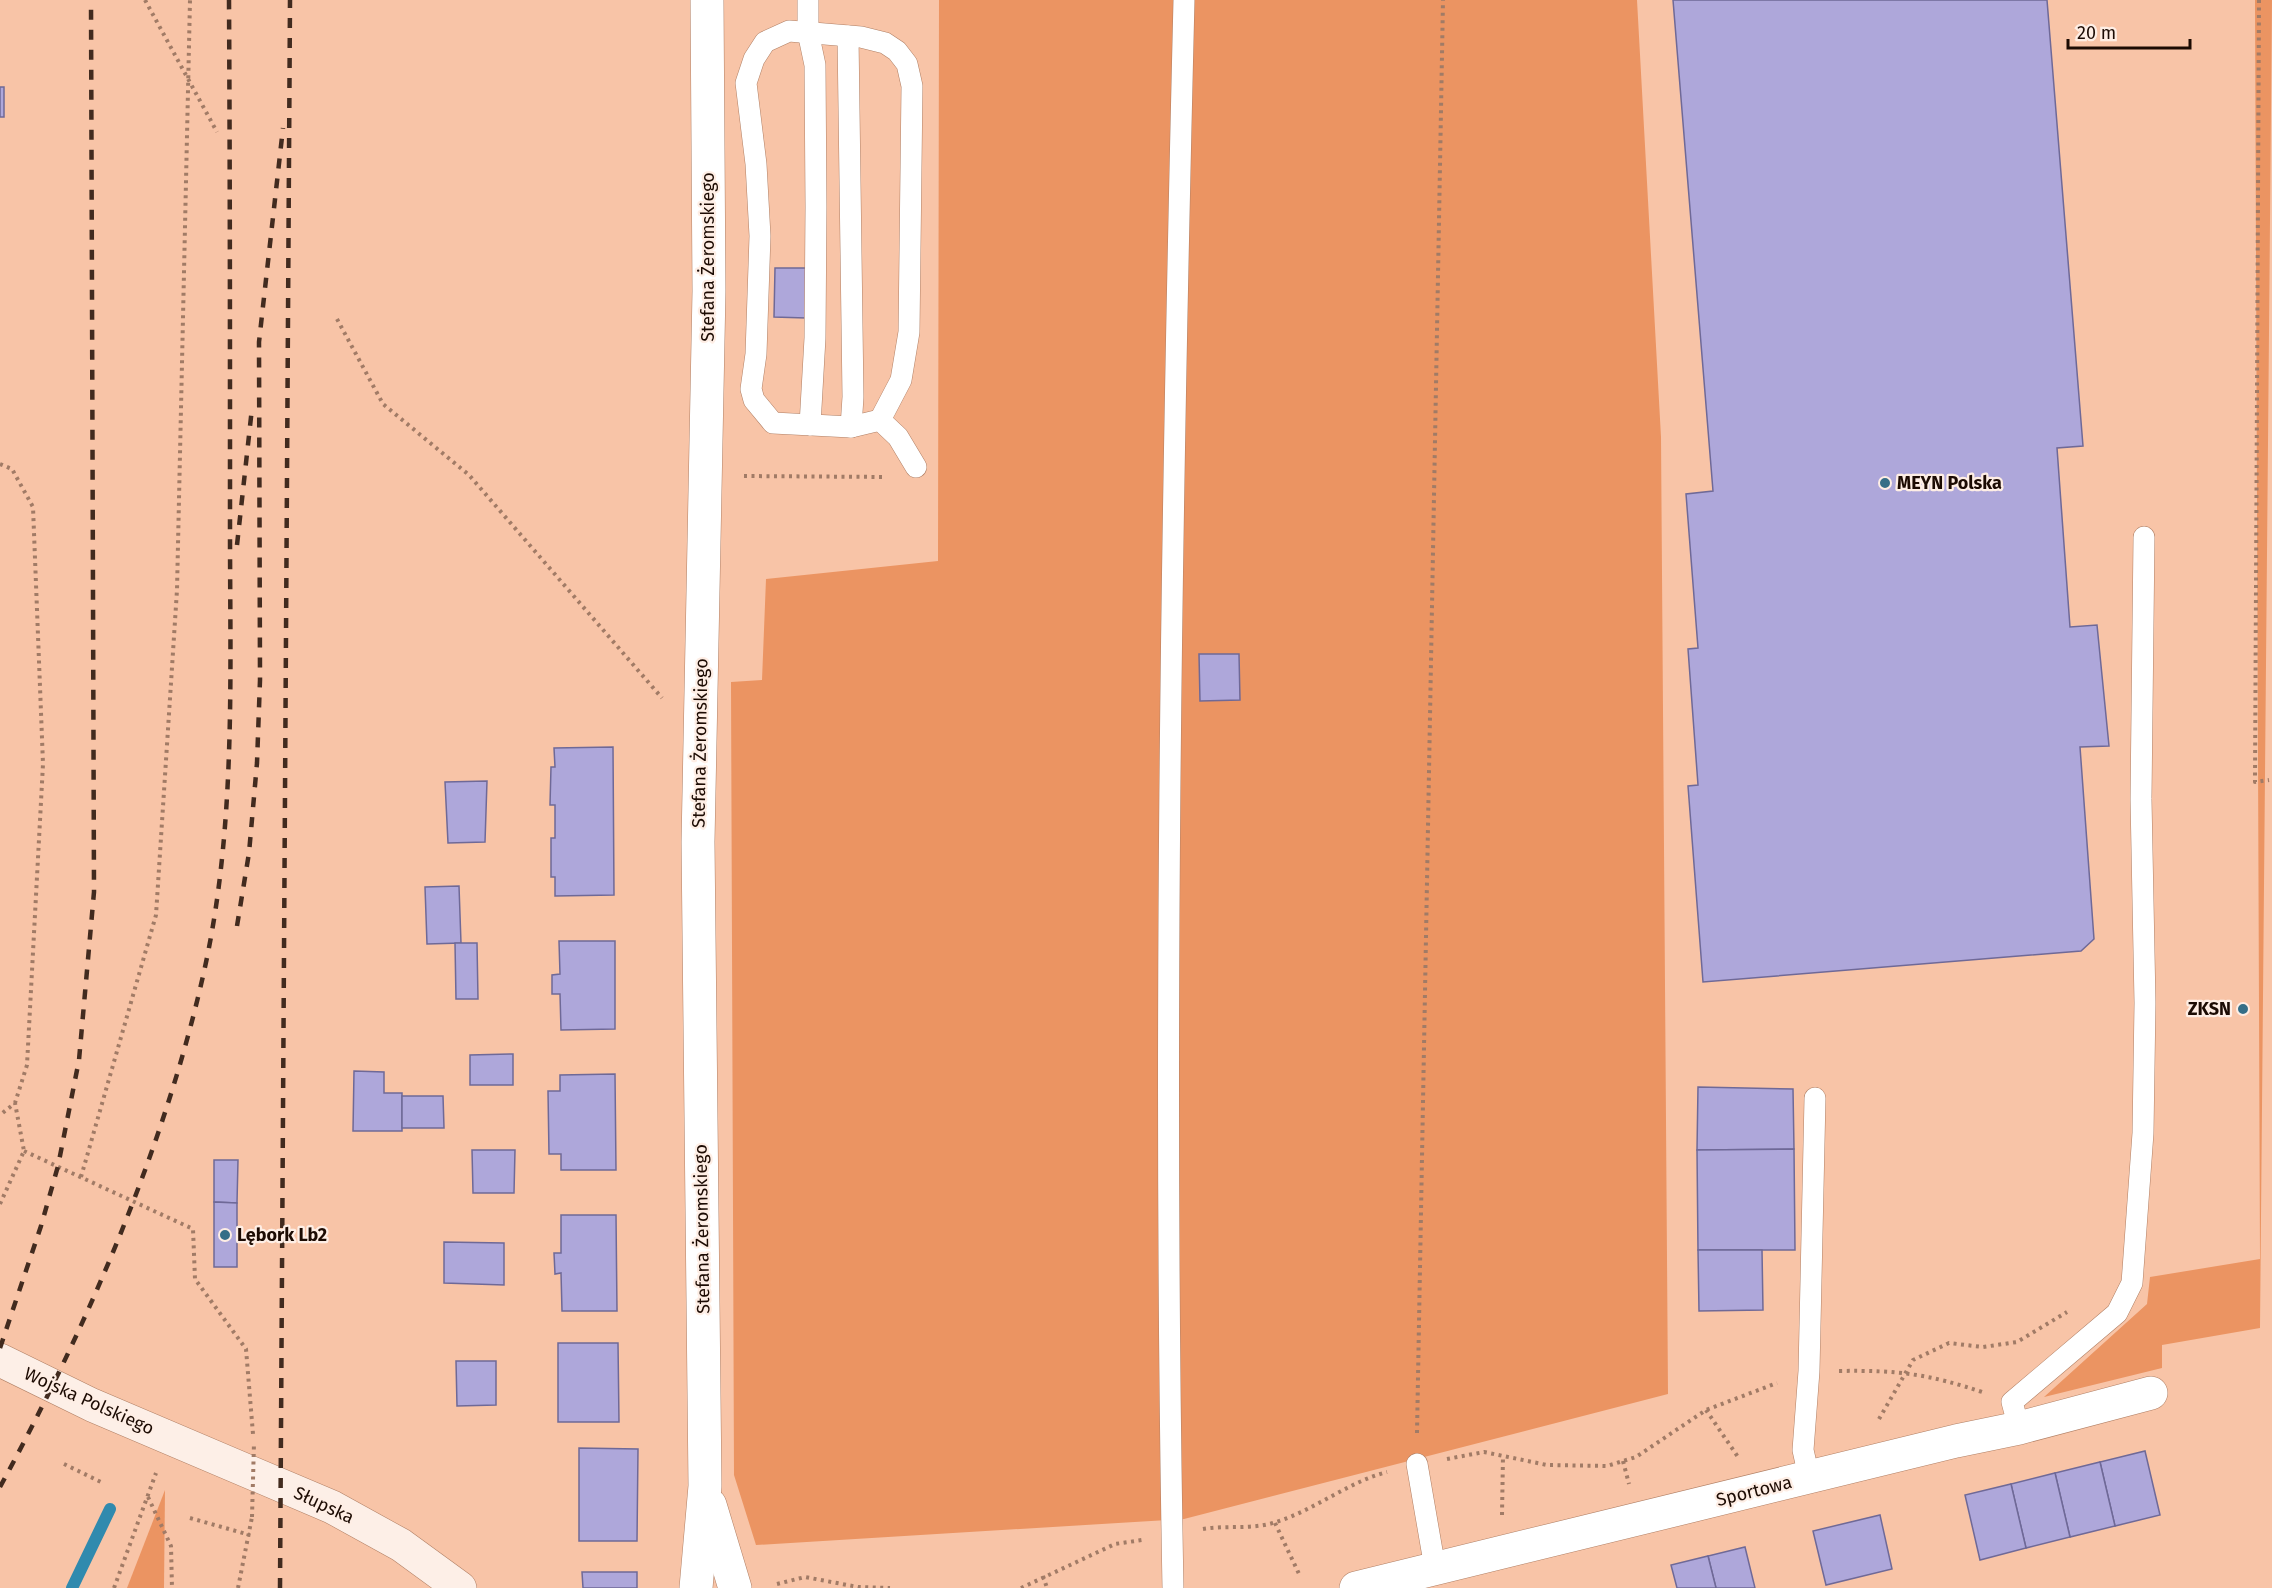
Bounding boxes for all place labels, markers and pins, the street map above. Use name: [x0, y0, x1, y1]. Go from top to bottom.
place label: MEYN Polska: [1897, 472, 2002, 494]
marker: MEYN Polska: [1878, 476, 1892, 490]
place label: ZKSN: [2188, 998, 2231, 1020]
marker: ZKSN: [2236, 1002, 2250, 1016]
place label: Lębork Lb2: [237, 1224, 327, 1246]
marker: Lębork Lb2: [218, 1228, 232, 1242]

